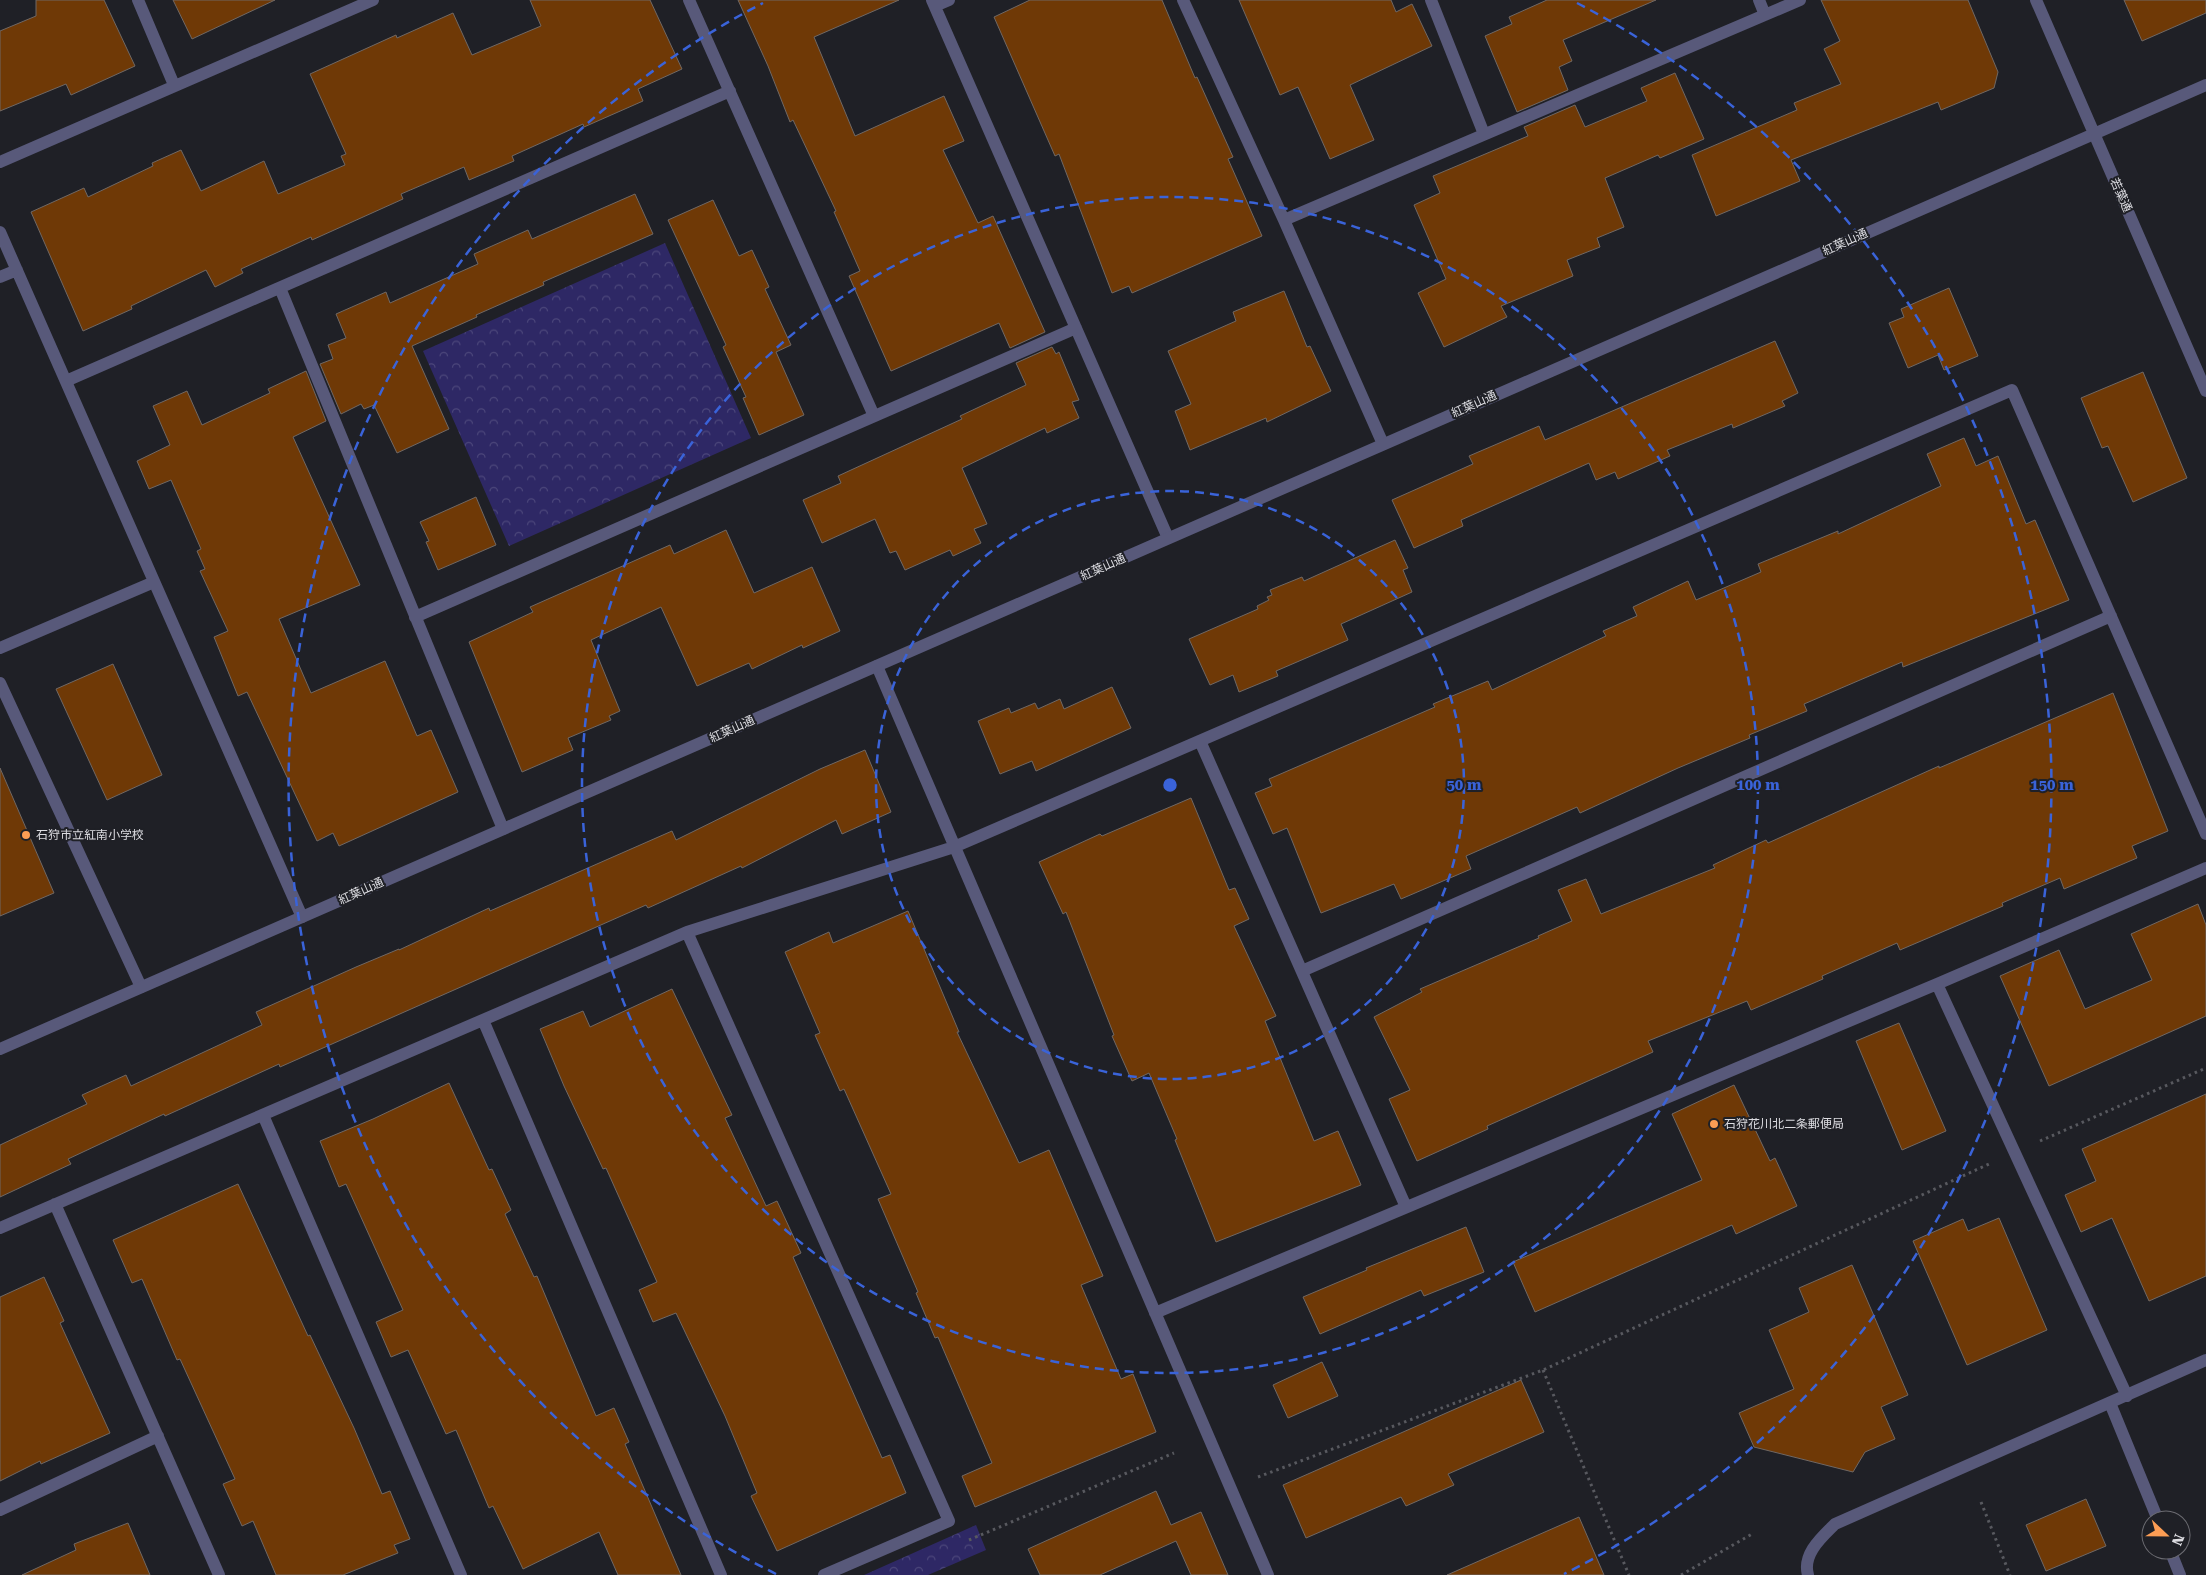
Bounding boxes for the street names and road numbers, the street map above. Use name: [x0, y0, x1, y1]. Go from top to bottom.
street label: 若葉通: [2107, 176, 2135, 214]
street label: 紅葉山通: [1820, 226, 1870, 258]
street label: 紅葉山通: [1449, 388, 1499, 420]
street label: 紅葉山通: [1078, 551, 1128, 583]
street label: 紅葉山通: [707, 713, 757, 745]
street label: 紅葉山通: [336, 875, 386, 907]

